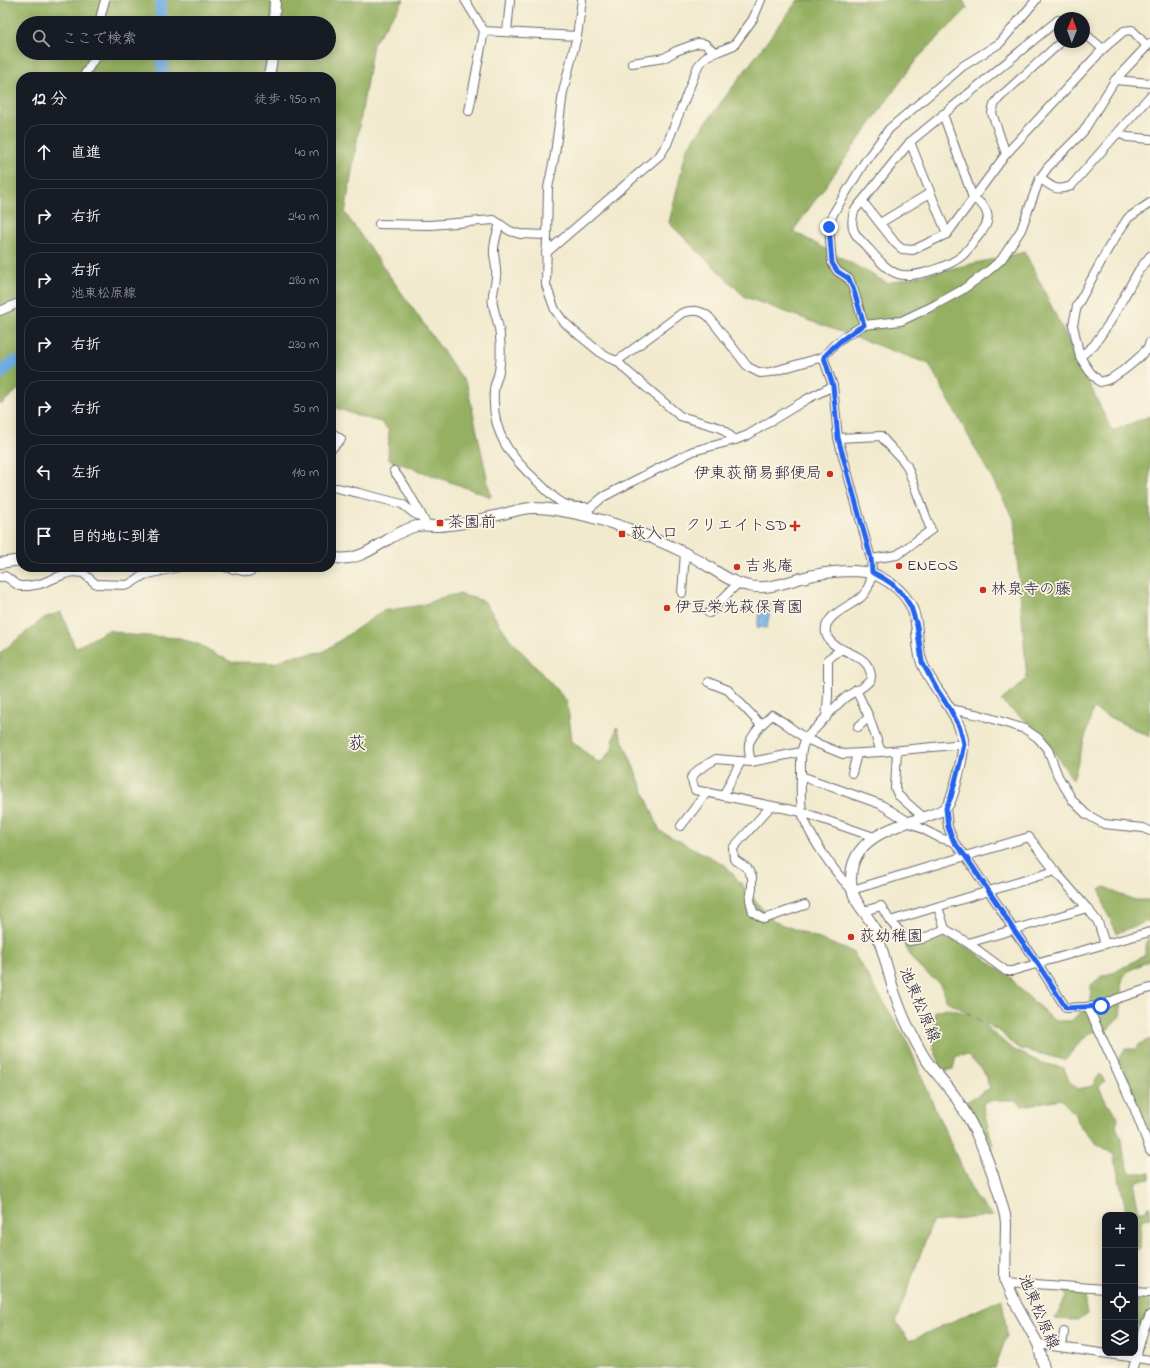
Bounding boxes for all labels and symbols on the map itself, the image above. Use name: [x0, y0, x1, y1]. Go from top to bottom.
north arrow: [1054, 12, 1090, 48]
route end: [820, 218, 838, 236]
place label: 伊東荻簡易郵便局: [694, 462, 822, 486]
marker: 伊東荻簡易郵便局: [825, 469, 835, 479]
place label: 茶園前: [448, 511, 496, 535]
place label: クリエイトSD: [685, 514, 787, 538]
marker: 茶園前: [435, 518, 445, 528]
marker: クリエイトSD: [790, 521, 800, 531]
place label: 荻入口: [630, 522, 678, 546]
marker: 荻入口: [617, 529, 627, 539]
place label: ENEOS: [907, 554, 958, 578]
place label: 吉兆庵: [745, 555, 793, 579]
marker: ENEOS: [894, 561, 904, 571]
marker: 吉兆庵: [732, 562, 742, 572]
place label: 林泉寺の藤: [991, 578, 1071, 602]
marker: 林泉寺の藤: [978, 585, 988, 595]
place label: 伊豆栄光萩保育園: [675, 596, 803, 620]
marker: 伊豆栄光萩保育園: [662, 603, 672, 613]
district label: 荻: [348, 732, 366, 758]
place label: 荻幼稚園: [859, 925, 923, 949]
marker: 荻幼稚園: [846, 932, 856, 942]
street label: 池東松原線: [892, 963, 946, 1047]
route start: [1092, 997, 1110, 1015]
street label: 池東松原線: [1011, 1270, 1065, 1354]

